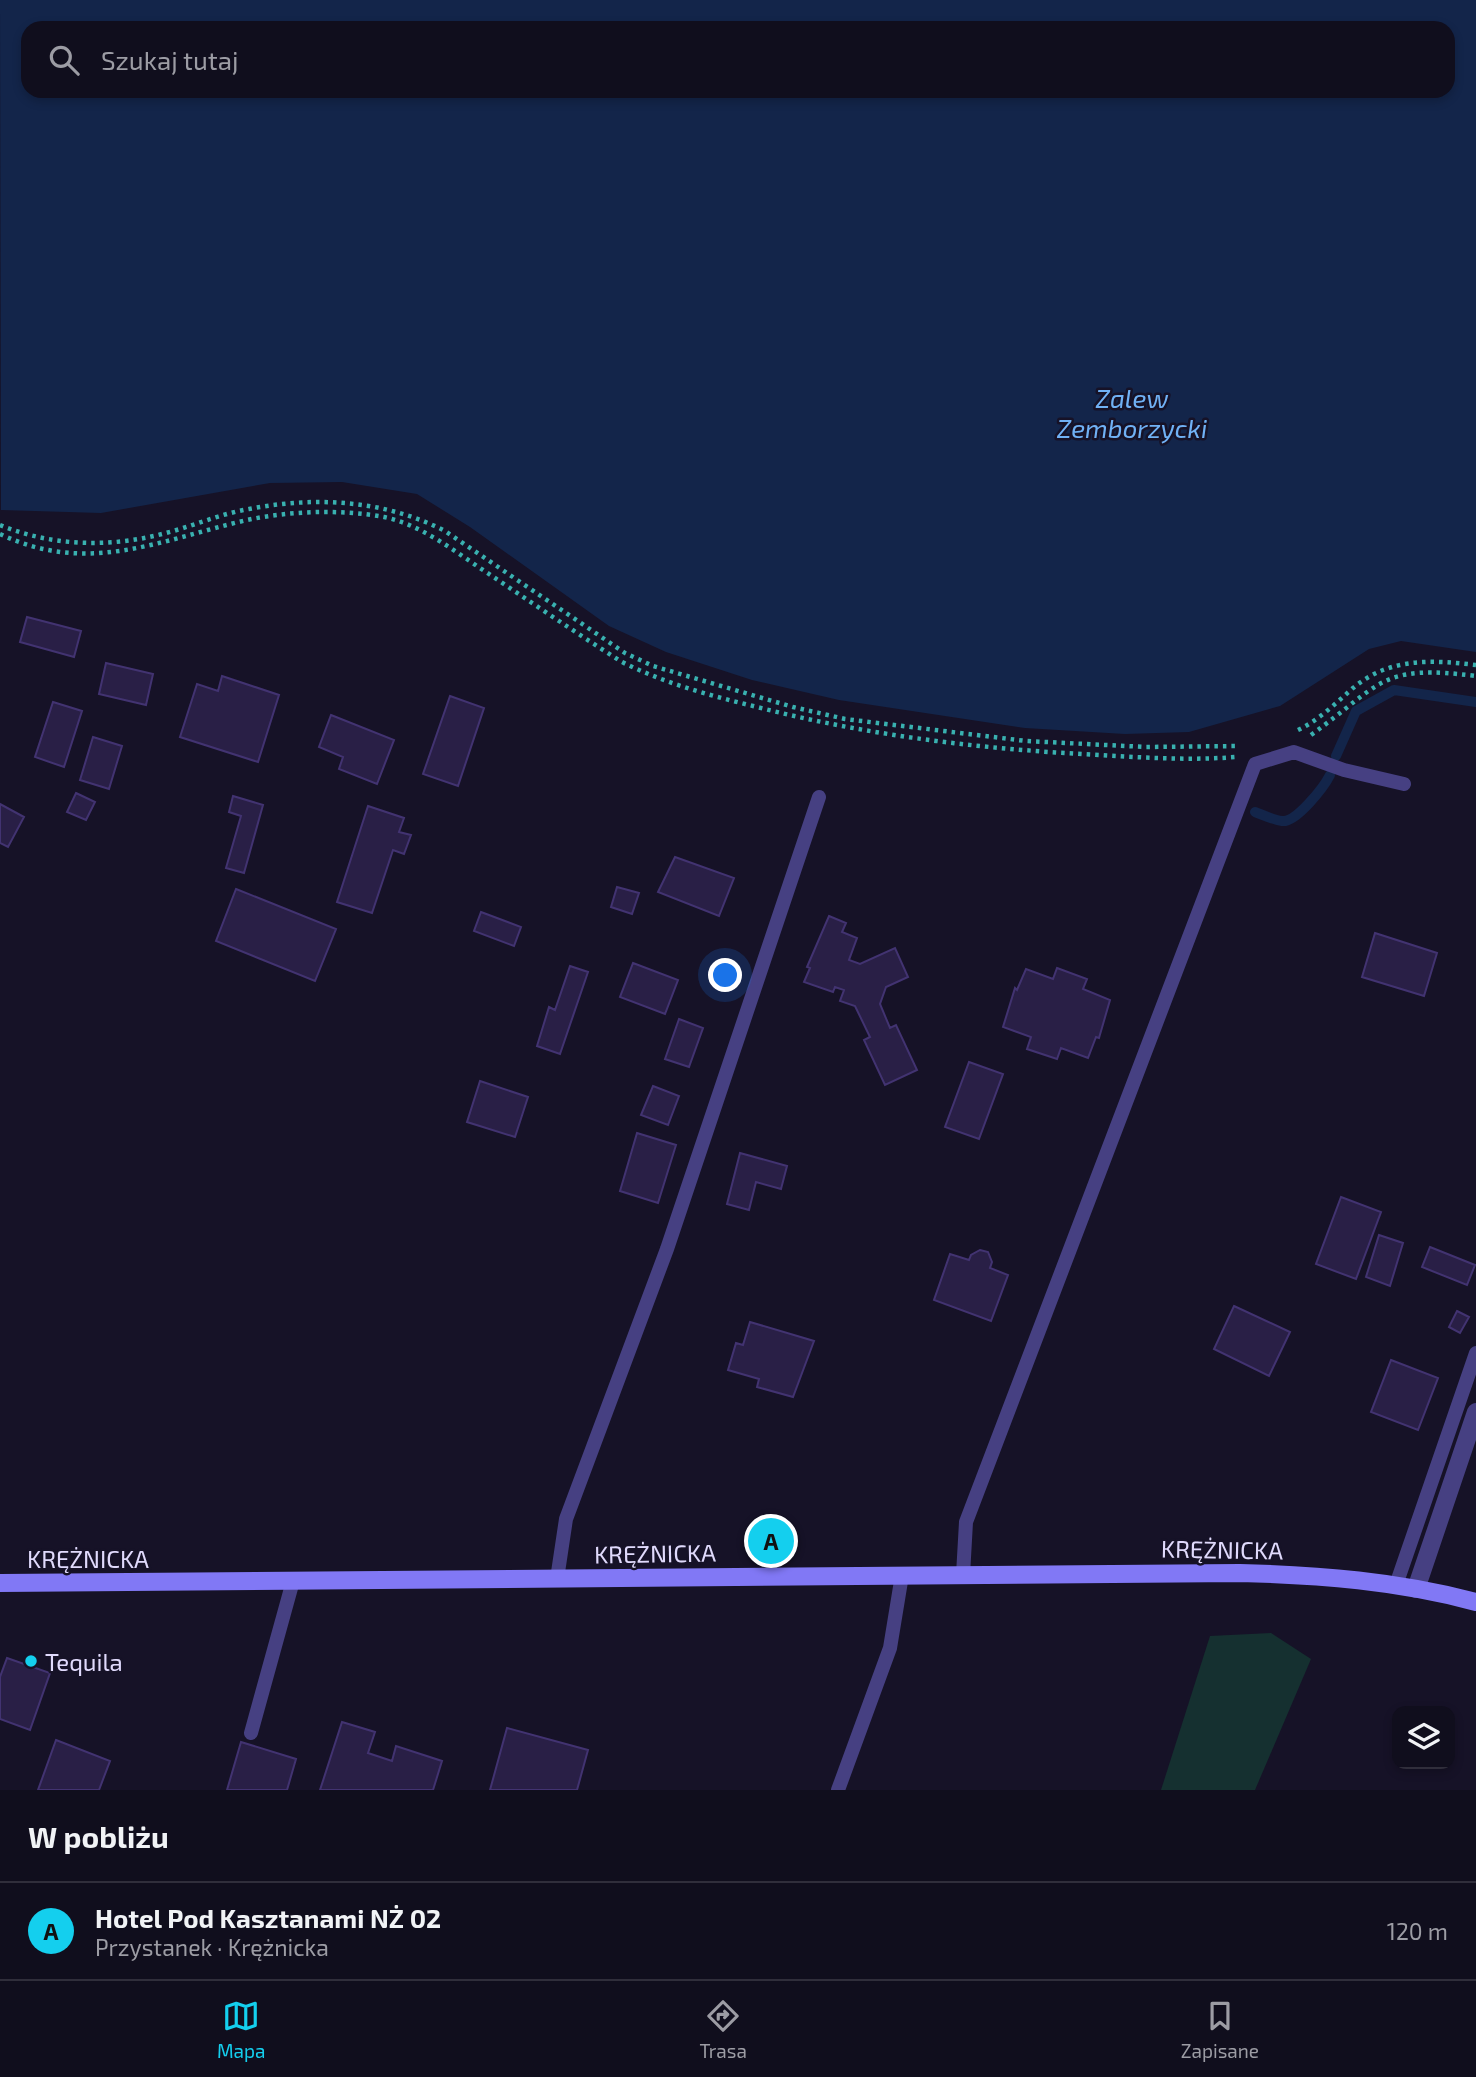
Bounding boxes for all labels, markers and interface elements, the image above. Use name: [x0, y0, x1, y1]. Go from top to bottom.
search box: [21, 21, 1455, 98]
icon: search: [45, 41, 83, 79]
text: Szukaj tutaj: [101, 44, 238, 75]
water label: Zalew Zemborzycki: [1057, 382, 1207, 444]
your location: [708, 958, 742, 992]
pin: A: [748, 1515, 794, 1567]
street label: KRĘŻNICKA: [1161, 1533, 1283, 1565]
street label: KRĘŻNICKA: [594, 1537, 716, 1569]
street label: KRĘŻNICKA: [27, 1544, 149, 1573]
place label: Tequila: [45, 1647, 123, 1676]
marker: Tequila: [23, 1653, 39, 1669]
map controls: [1392, 1706, 1455, 1769]
button: layers: [1392, 1706, 1455, 1769]
text: W pobliżu: [28, 1818, 169, 1854]
text: Hotel Pod Kasztanami NŻ 02: [95, 1902, 441, 1933]
text: A: [43, 1917, 59, 1945]
text: 120 m: [1387, 1917, 1448, 1945]
text: Przystanek · Krężnicka: [95, 1933, 329, 1961]
tab: Mapa: [217, 1997, 266, 2062]
tab: Trasa: [699, 1997, 747, 2062]
tab: Zapisane: [1181, 1997, 1259, 2062]

